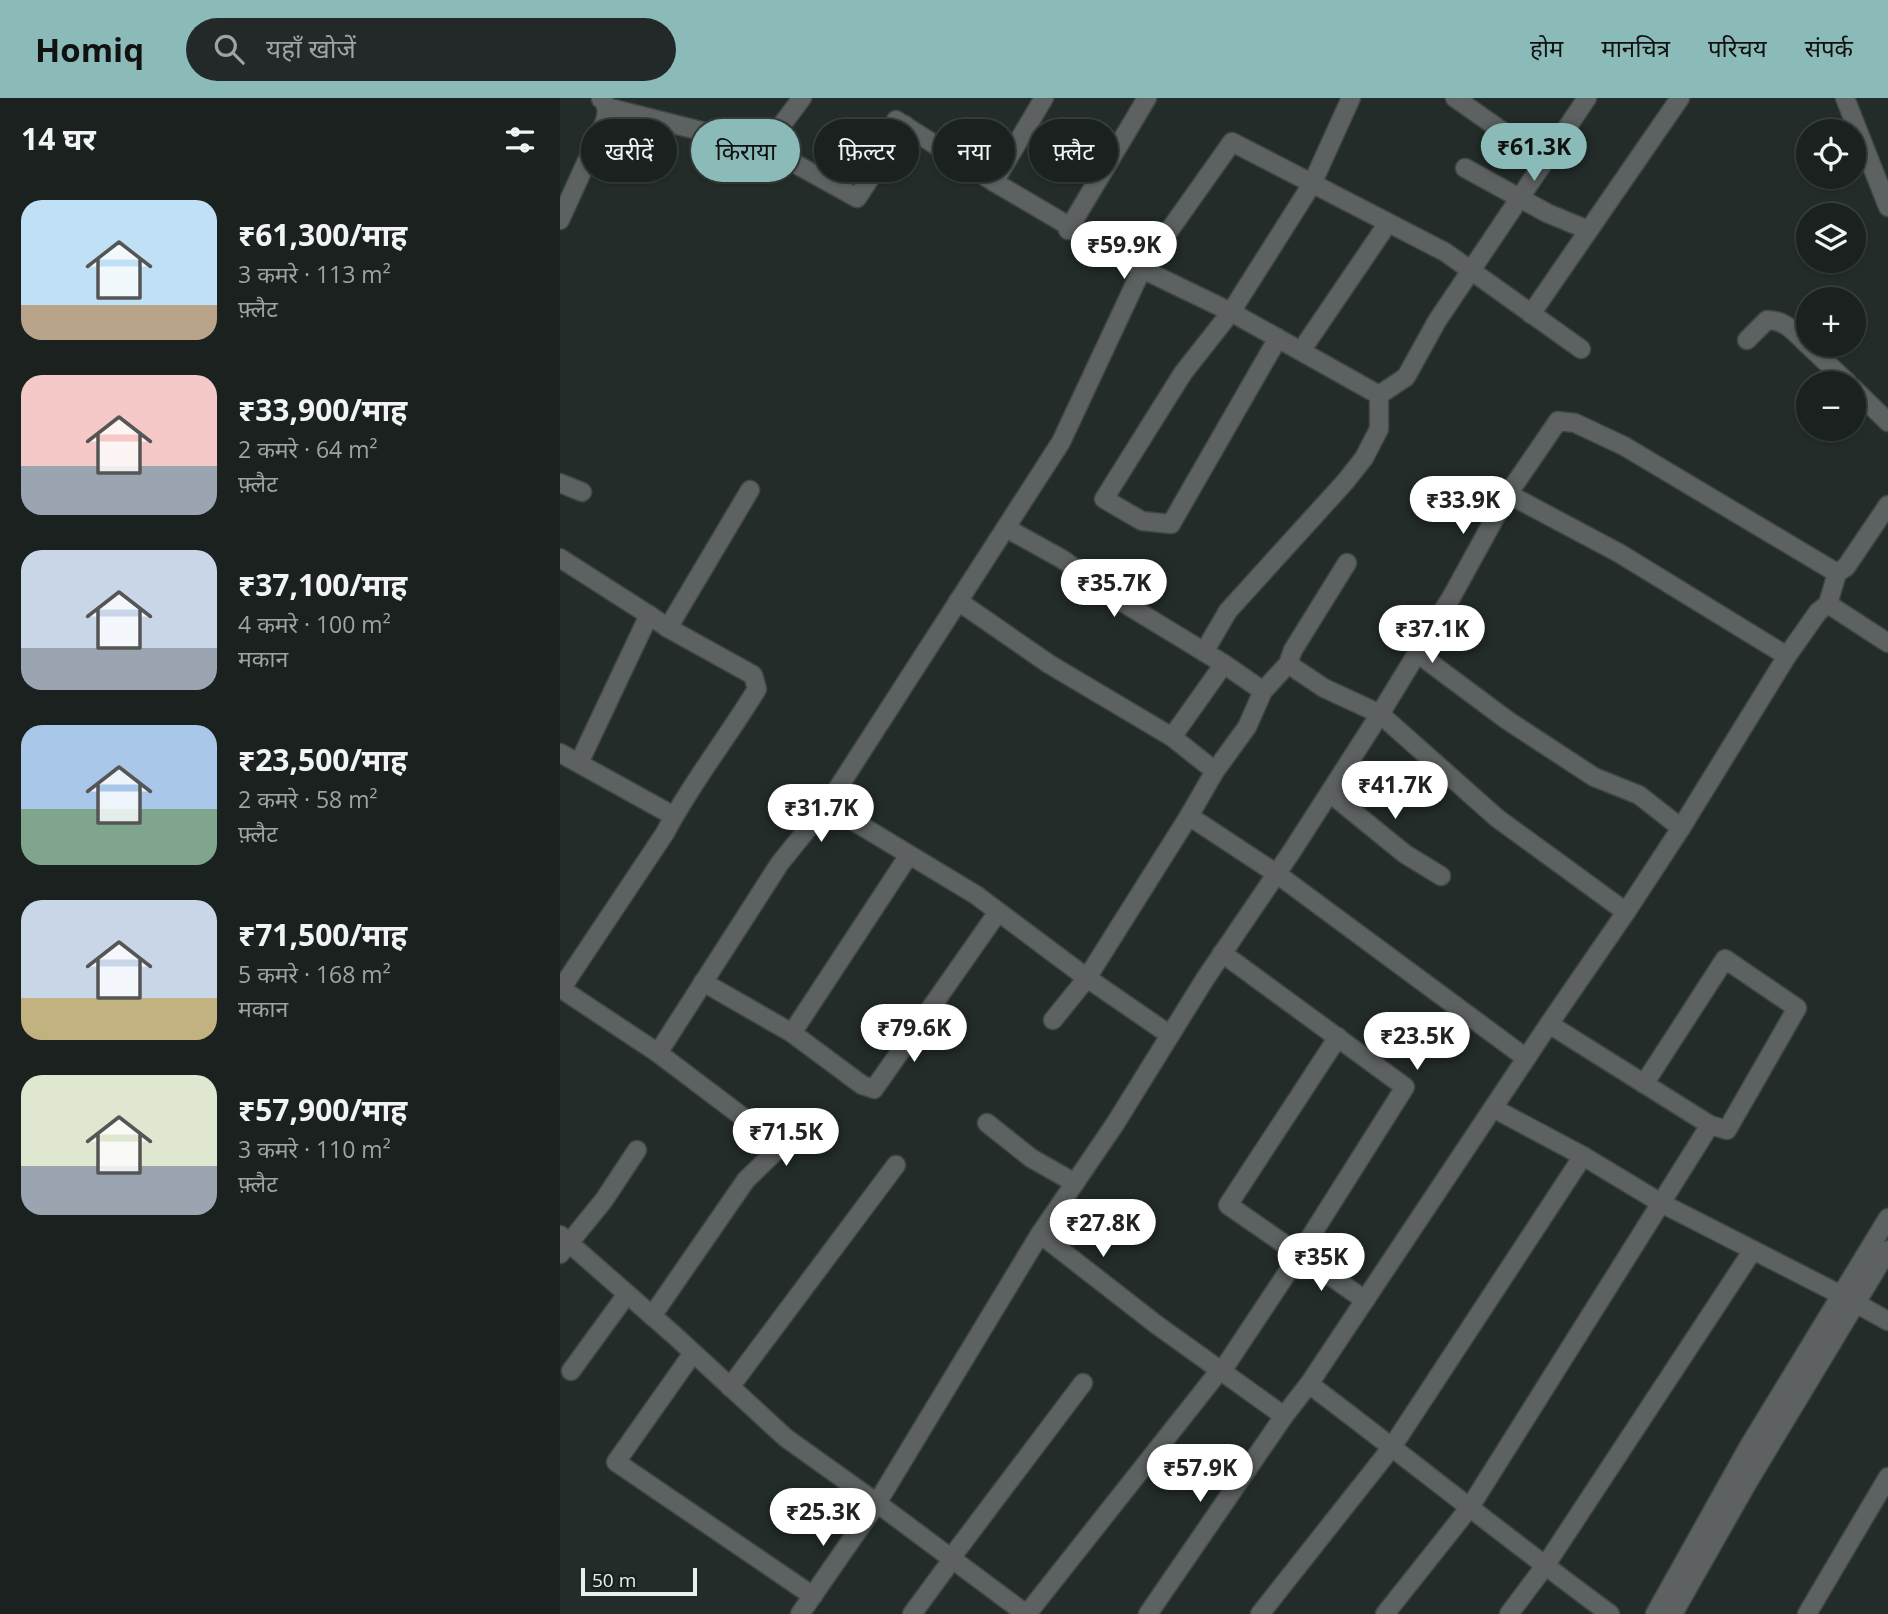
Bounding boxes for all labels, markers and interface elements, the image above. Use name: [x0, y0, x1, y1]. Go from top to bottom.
search box: [186, 18, 676, 81]
text: Homiq: [35, 27, 144, 72]
icon: search: [210, 30, 248, 68]
text: यहाँ खोजें: [266, 30, 356, 66]
text: होम: [1530, 31, 1563, 64]
text: मानचित्र: [1601, 31, 1670, 64]
text: परिचय: [1708, 31, 1767, 64]
text: संपर्क: [1805, 31, 1853, 64]
text: 14 घर: [21, 118, 96, 159]
chip: खरीदें: [581, 119, 677, 182]
chip: किराया: [691, 119, 800, 182]
chip: फ़िल्टर: [814, 119, 919, 182]
chip: नया: [933, 119, 1015, 182]
chip: फ़्लैट: [1029, 119, 1118, 182]
map controls: [1796, 119, 1866, 441]
button: locate: [1796, 119, 1866, 189]
icon: filters: [501, 121, 539, 159]
pin: ₹61.3K: [1477, 123, 1591, 183]
text: ₹61.3K: [1497, 130, 1571, 162]
button: layers: [1796, 203, 1866, 273]
text: ₹61,300/माह: [238, 214, 407, 255]
pin: ₹59.9K: [1067, 222, 1181, 281]
icon: home: [77, 228, 161, 312]
text: ₹59.9K: [1087, 228, 1161, 260]
text: 3 कमरे · 113 m²: [238, 258, 391, 290]
button: +: [1796, 287, 1866, 357]
text: फ़्लैट: [238, 292, 278, 324]
button: −: [1796, 371, 1866, 441]
text: ₹33,900/माह: [238, 389, 407, 430]
icon: home: [77, 403, 161, 487]
text: 2 कमरे · 64 m²: [238, 433, 378, 465]
text: फ़्लैट: [238, 467, 278, 499]
pin: ₹33.9K: [1406, 476, 1520, 536]
text: ₹33.9K: [1426, 483, 1500, 515]
pin: ₹35.7K: [1057, 560, 1171, 619]
text: ₹37,100/माह: [238, 564, 407, 605]
text: ₹35.7K: [1077, 566, 1151, 598]
icon: home: [77, 578, 161, 662]
pin: ₹37.1K: [1375, 606, 1489, 665]
text: 4 कमरे · 100 m²: [238, 608, 391, 640]
text: ₹37.1K: [1395, 612, 1469, 644]
text: मकान: [238, 642, 288, 674]
text: ₹23,500/माह: [238, 739, 407, 780]
icon: home: [77, 753, 161, 837]
pin: ₹41.7K: [1338, 762, 1452, 821]
text: ₹41.7K: [1358, 768, 1432, 800]
text: 2 कमरे · 58 m²: [238, 783, 378, 815]
pin: ₹31.7K: [764, 784, 878, 844]
text: ₹31.7K: [784, 791, 858, 823]
text: फ़्लैट: [238, 817, 278, 849]
text: ₹71,500/माह: [238, 914, 407, 955]
icon: home: [77, 928, 161, 1012]
text: 5 कमरे · 168 m²: [238, 958, 391, 990]
text: मकान: [238, 992, 288, 1024]
pin: ₹79.6K: [857, 1004, 971, 1064]
text: ₹79.6K: [877, 1011, 951, 1043]
pin: ₹23.5K: [1360, 1012, 1474, 1072]
text: ₹23.5K: [1380, 1019, 1454, 1051]
text: ₹57,900/माह: [238, 1089, 407, 1130]
icon: home: [77, 1103, 161, 1187]
pin: ₹71.5K: [729, 1108, 843, 1168]
text: ₹71.5K: [749, 1115, 823, 1147]
text: 3 कमरे · 110 m²: [238, 1133, 391, 1165]
text: फ़्लैट: [238, 1167, 278, 1199]
pin: ₹27.8K: [1046, 1200, 1160, 1259]
text: ₹27.8K: [1066, 1206, 1140, 1238]
pin: ₹35K: [1280, 1234, 1362, 1293]
text: ₹35K: [1294, 1240, 1348, 1272]
pin: ₹57.9K: [1143, 1444, 1257, 1504]
text: ₹57.9K: [1163, 1451, 1237, 1483]
pin: ₹25.3K: [766, 1488, 880, 1548]
text: ₹25.3K: [786, 1495, 860, 1527]
scale bar: [581, 1565, 696, 1597]
text: 50 m: [592, 1567, 636, 1593]

